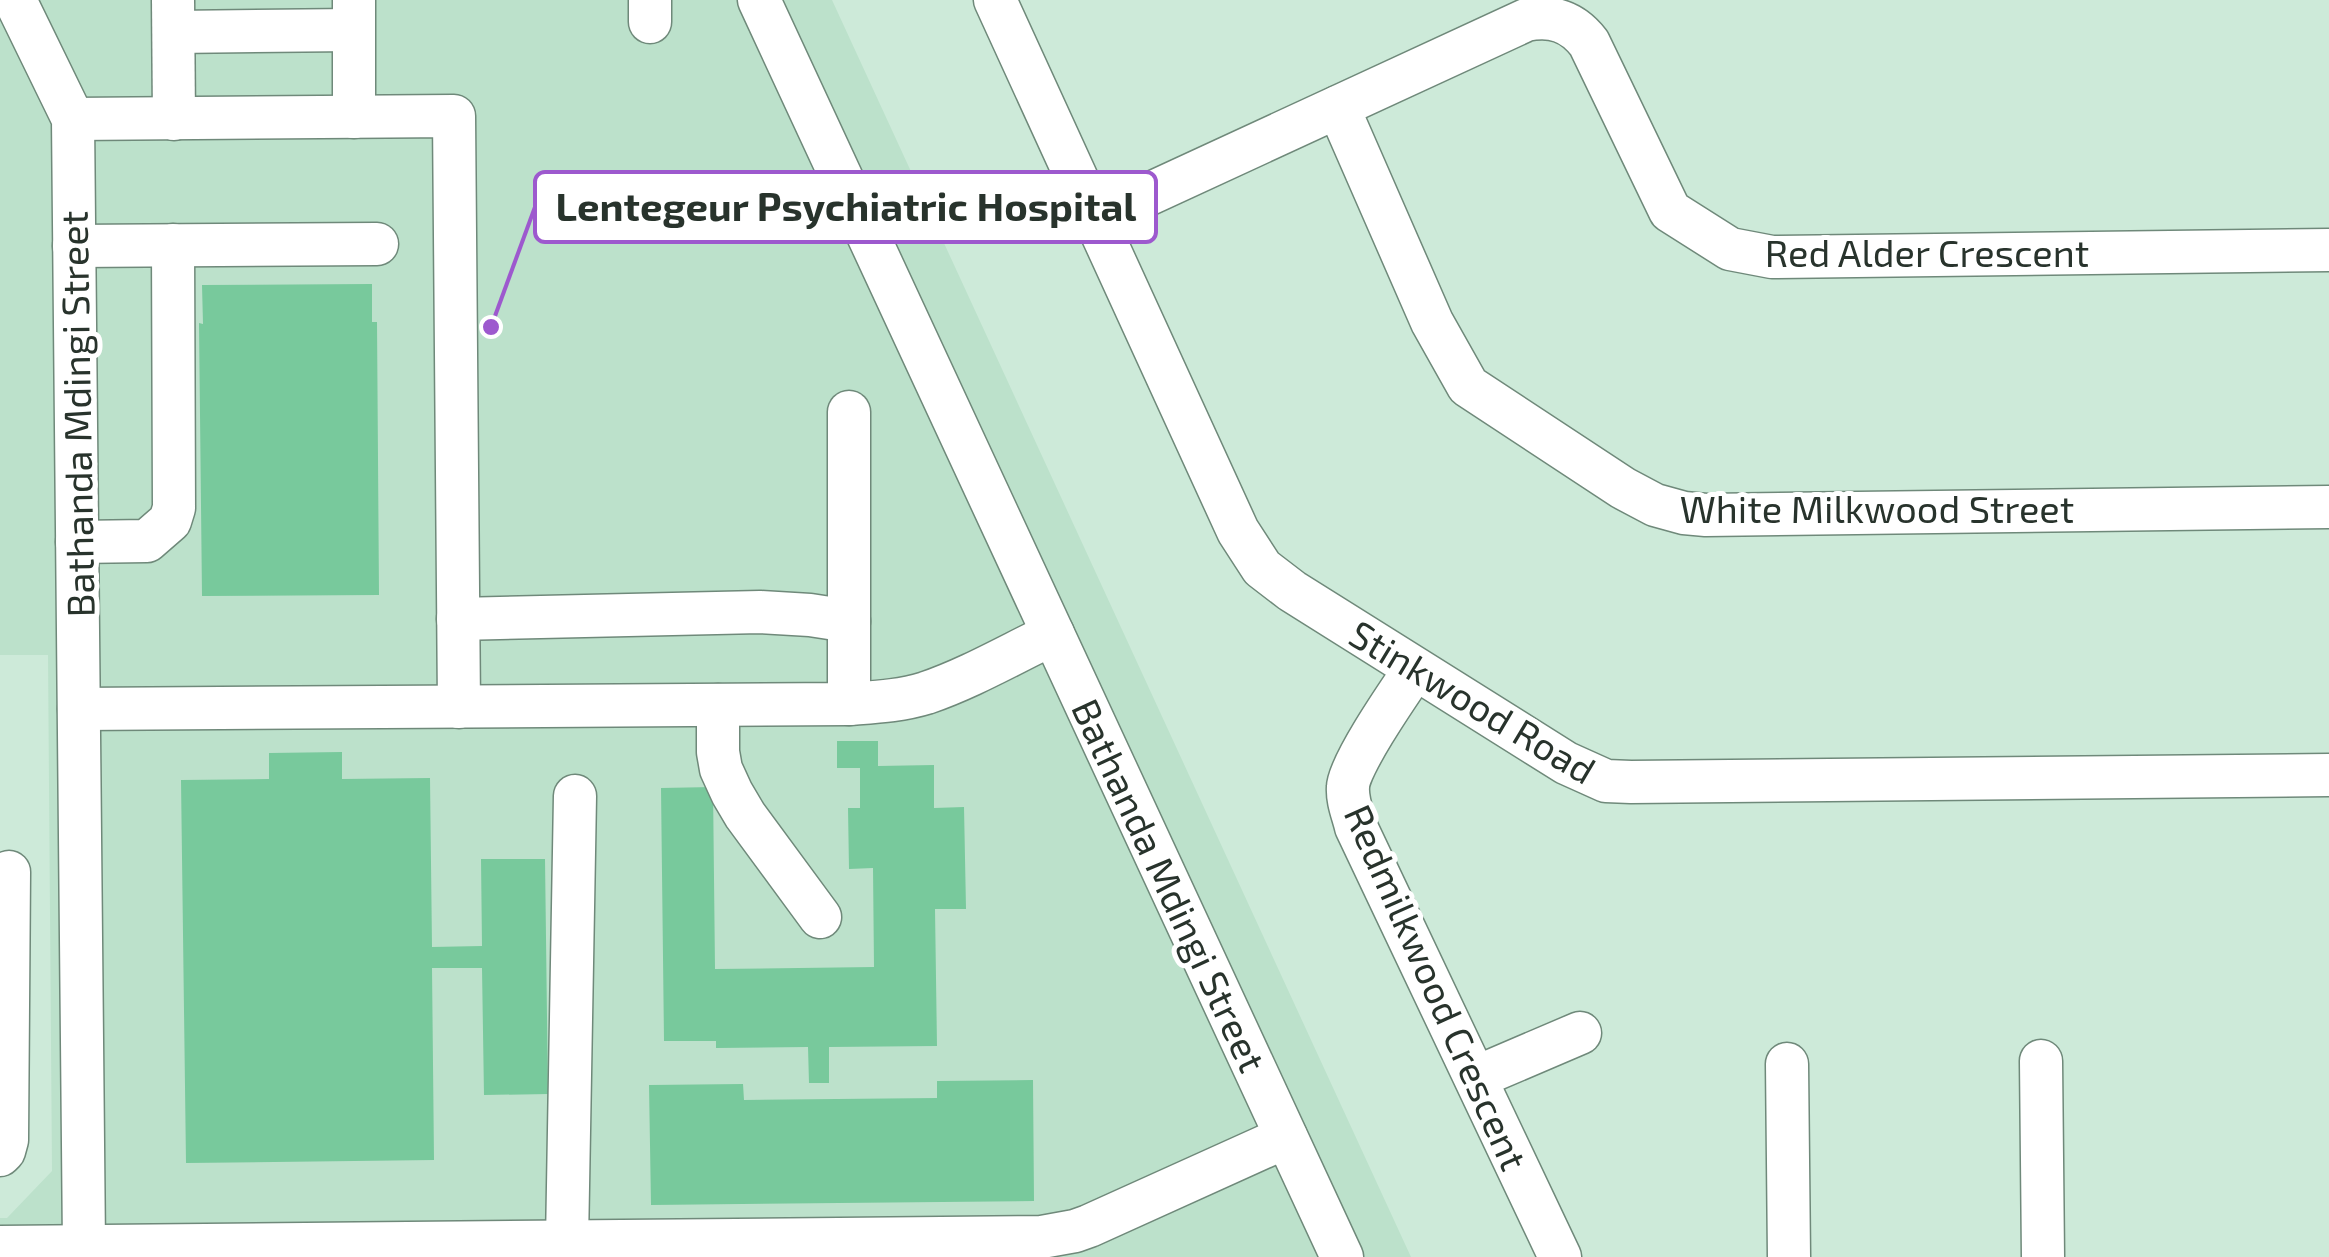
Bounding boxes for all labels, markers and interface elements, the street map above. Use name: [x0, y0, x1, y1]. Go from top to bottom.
callout: Lentegeur Psychiatric Hospital: [535, 172, 1156, 242]
text: Lentegeur Psychiatric Hospital: [556, 181, 1136, 230]
street label: Bathanda Mdingi Street: [49, 210, 103, 618]
street label: Red Alder Crescent: [1765, 229, 2089, 275]
street label: White Milkwood Street: [1680, 485, 2074, 531]
street label: Stinkwood Road: [1342, 610, 1604, 792]
street label: Bathanda Mdingi Street: [1063, 691, 1277, 1079]
street label: Redmilkwood Crescent: [1336, 797, 1538, 1177]

